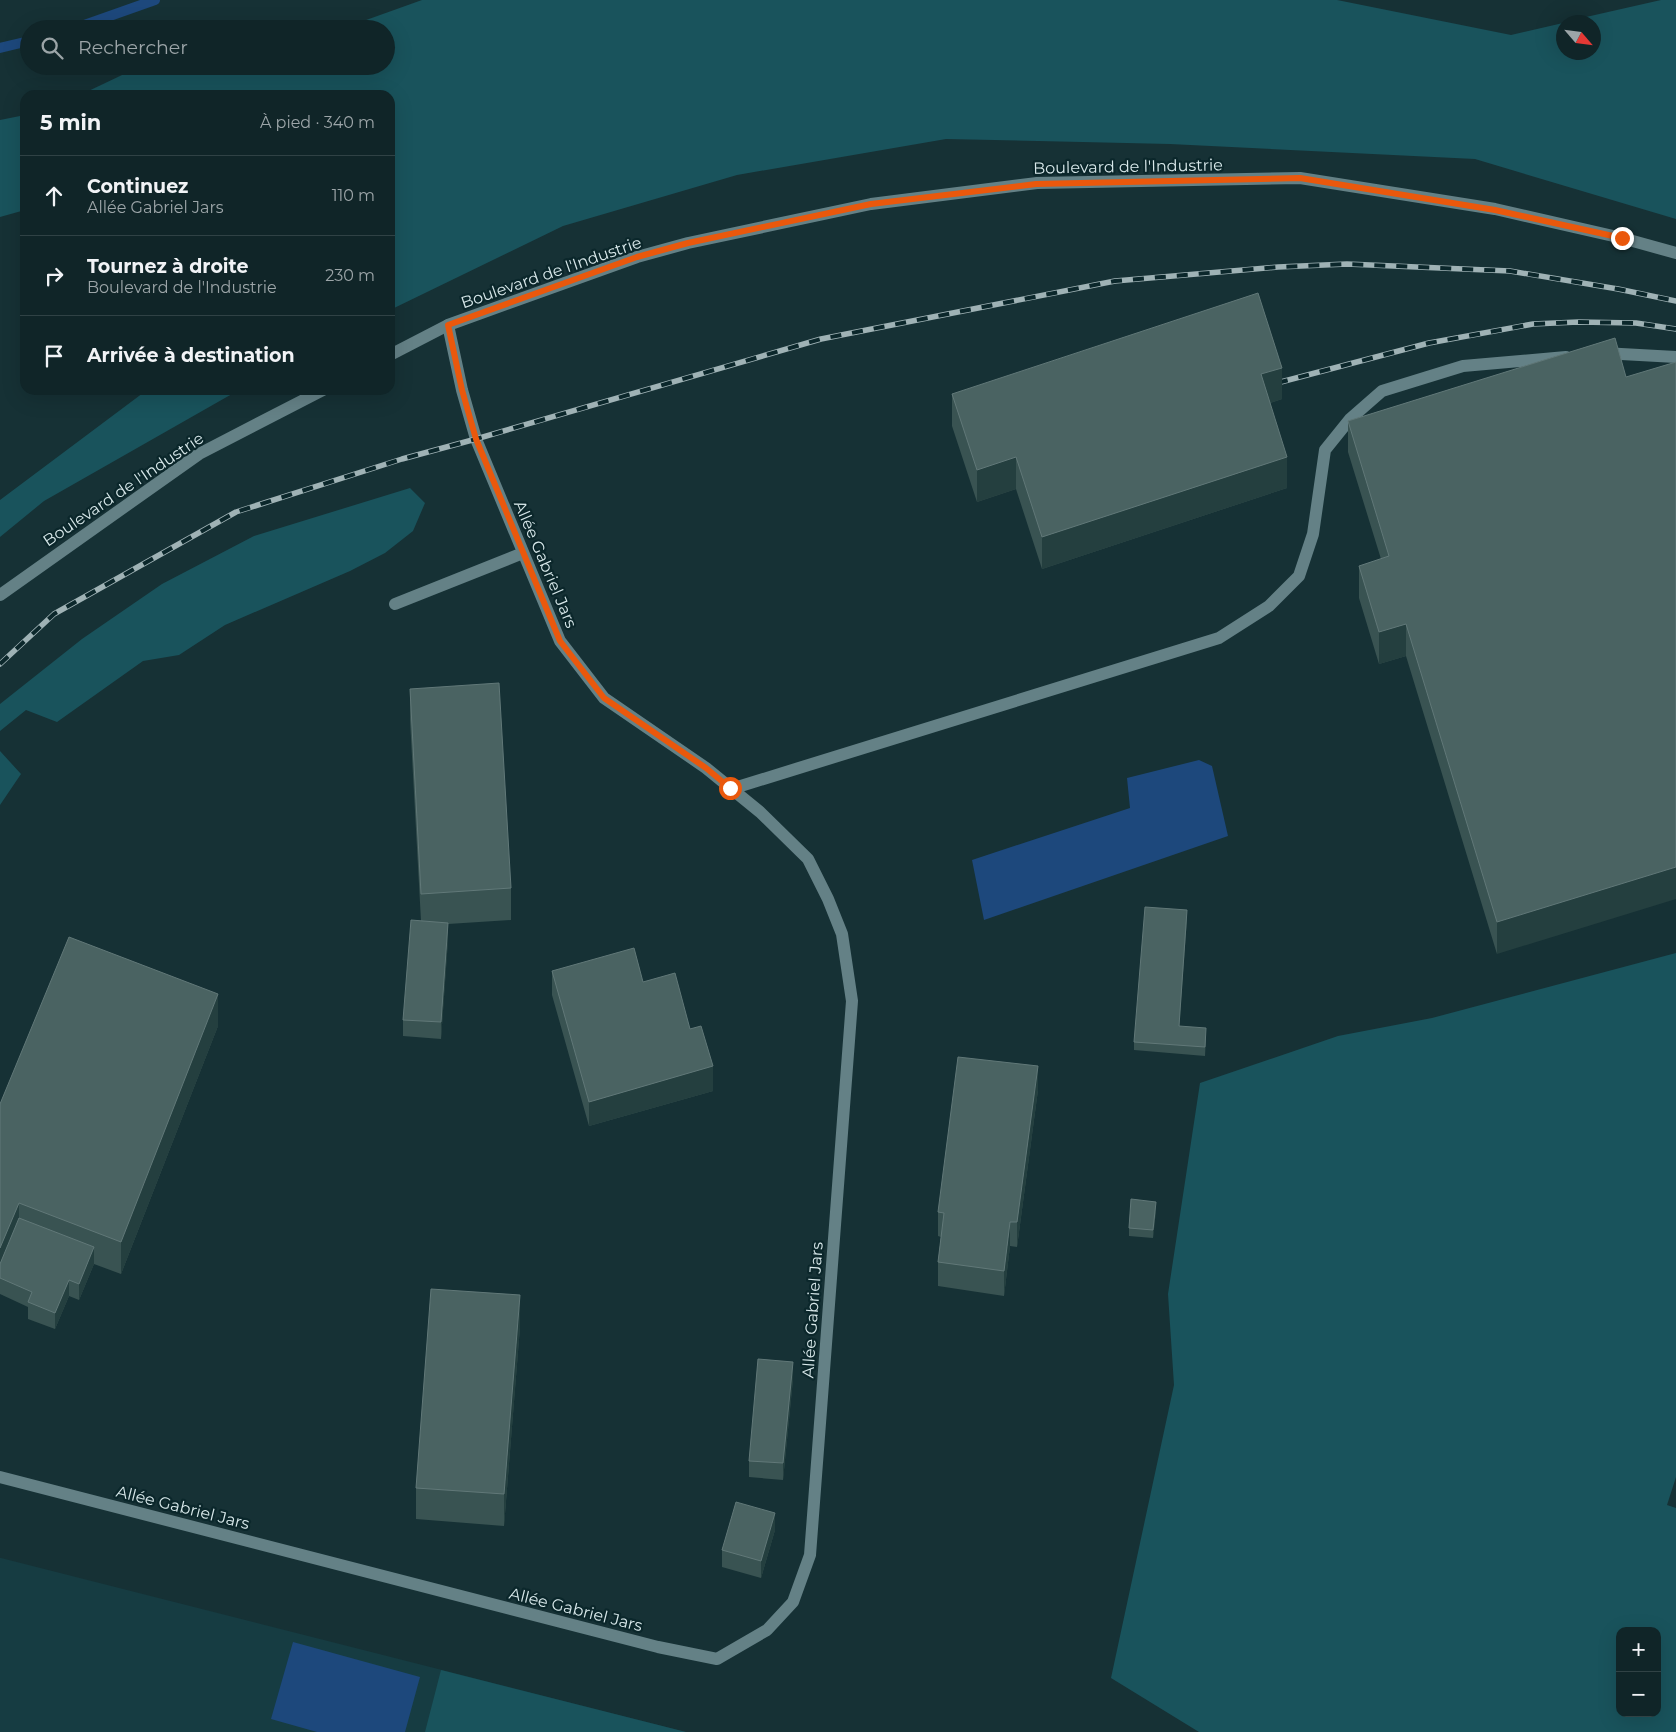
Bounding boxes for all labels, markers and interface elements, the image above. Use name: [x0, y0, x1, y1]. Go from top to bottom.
north arrow: [1556, 15, 1601, 60]
search box: [20, 20, 395, 75]
icon: search: [38, 34, 66, 62]
text: Rechercher: [78, 36, 188, 59]
text: 5 min: [40, 110, 101, 135]
text: À pied · 340 m: [260, 113, 375, 132]
street label: Boulevard de l'Industrie: [1033, 155, 1223, 178]
text: Continuez: [87, 175, 188, 198]
icon: ahead: [40, 182, 68, 210]
text: 110 m: [332, 186, 375, 205]
text: Allée Gabriel Jars: [87, 198, 224, 217]
route end: [1611, 227, 1634, 250]
street label: Boulevard de l'Industrie: [458, 233, 644, 312]
text: Tournez à droite: [87, 255, 248, 278]
icon: right: [40, 262, 68, 290]
text: 230 m: [325, 266, 375, 285]
text: Boulevard de l'Industrie: [87, 278, 277, 297]
icon: arrive: [40, 342, 68, 370]
text: Arrivée à destination: [87, 344, 295, 367]
street label: Boulevard de l'Industrie: [39, 428, 207, 550]
street label: Allée Gabriel Jars: [510, 498, 581, 631]
route start: [719, 777, 742, 800]
street label: Allée Gabriel Jars: [798, 1241, 827, 1379]
street label: Allée Gabriel Jars: [114, 1482, 252, 1533]
street label: Allée Gabriel Jars: [507, 1584, 645, 1635]
map controls: [1616, 1627, 1661, 1717]
button: +: [1616, 1627, 1661, 1672]
button: −: [1616, 1672, 1661, 1717]

